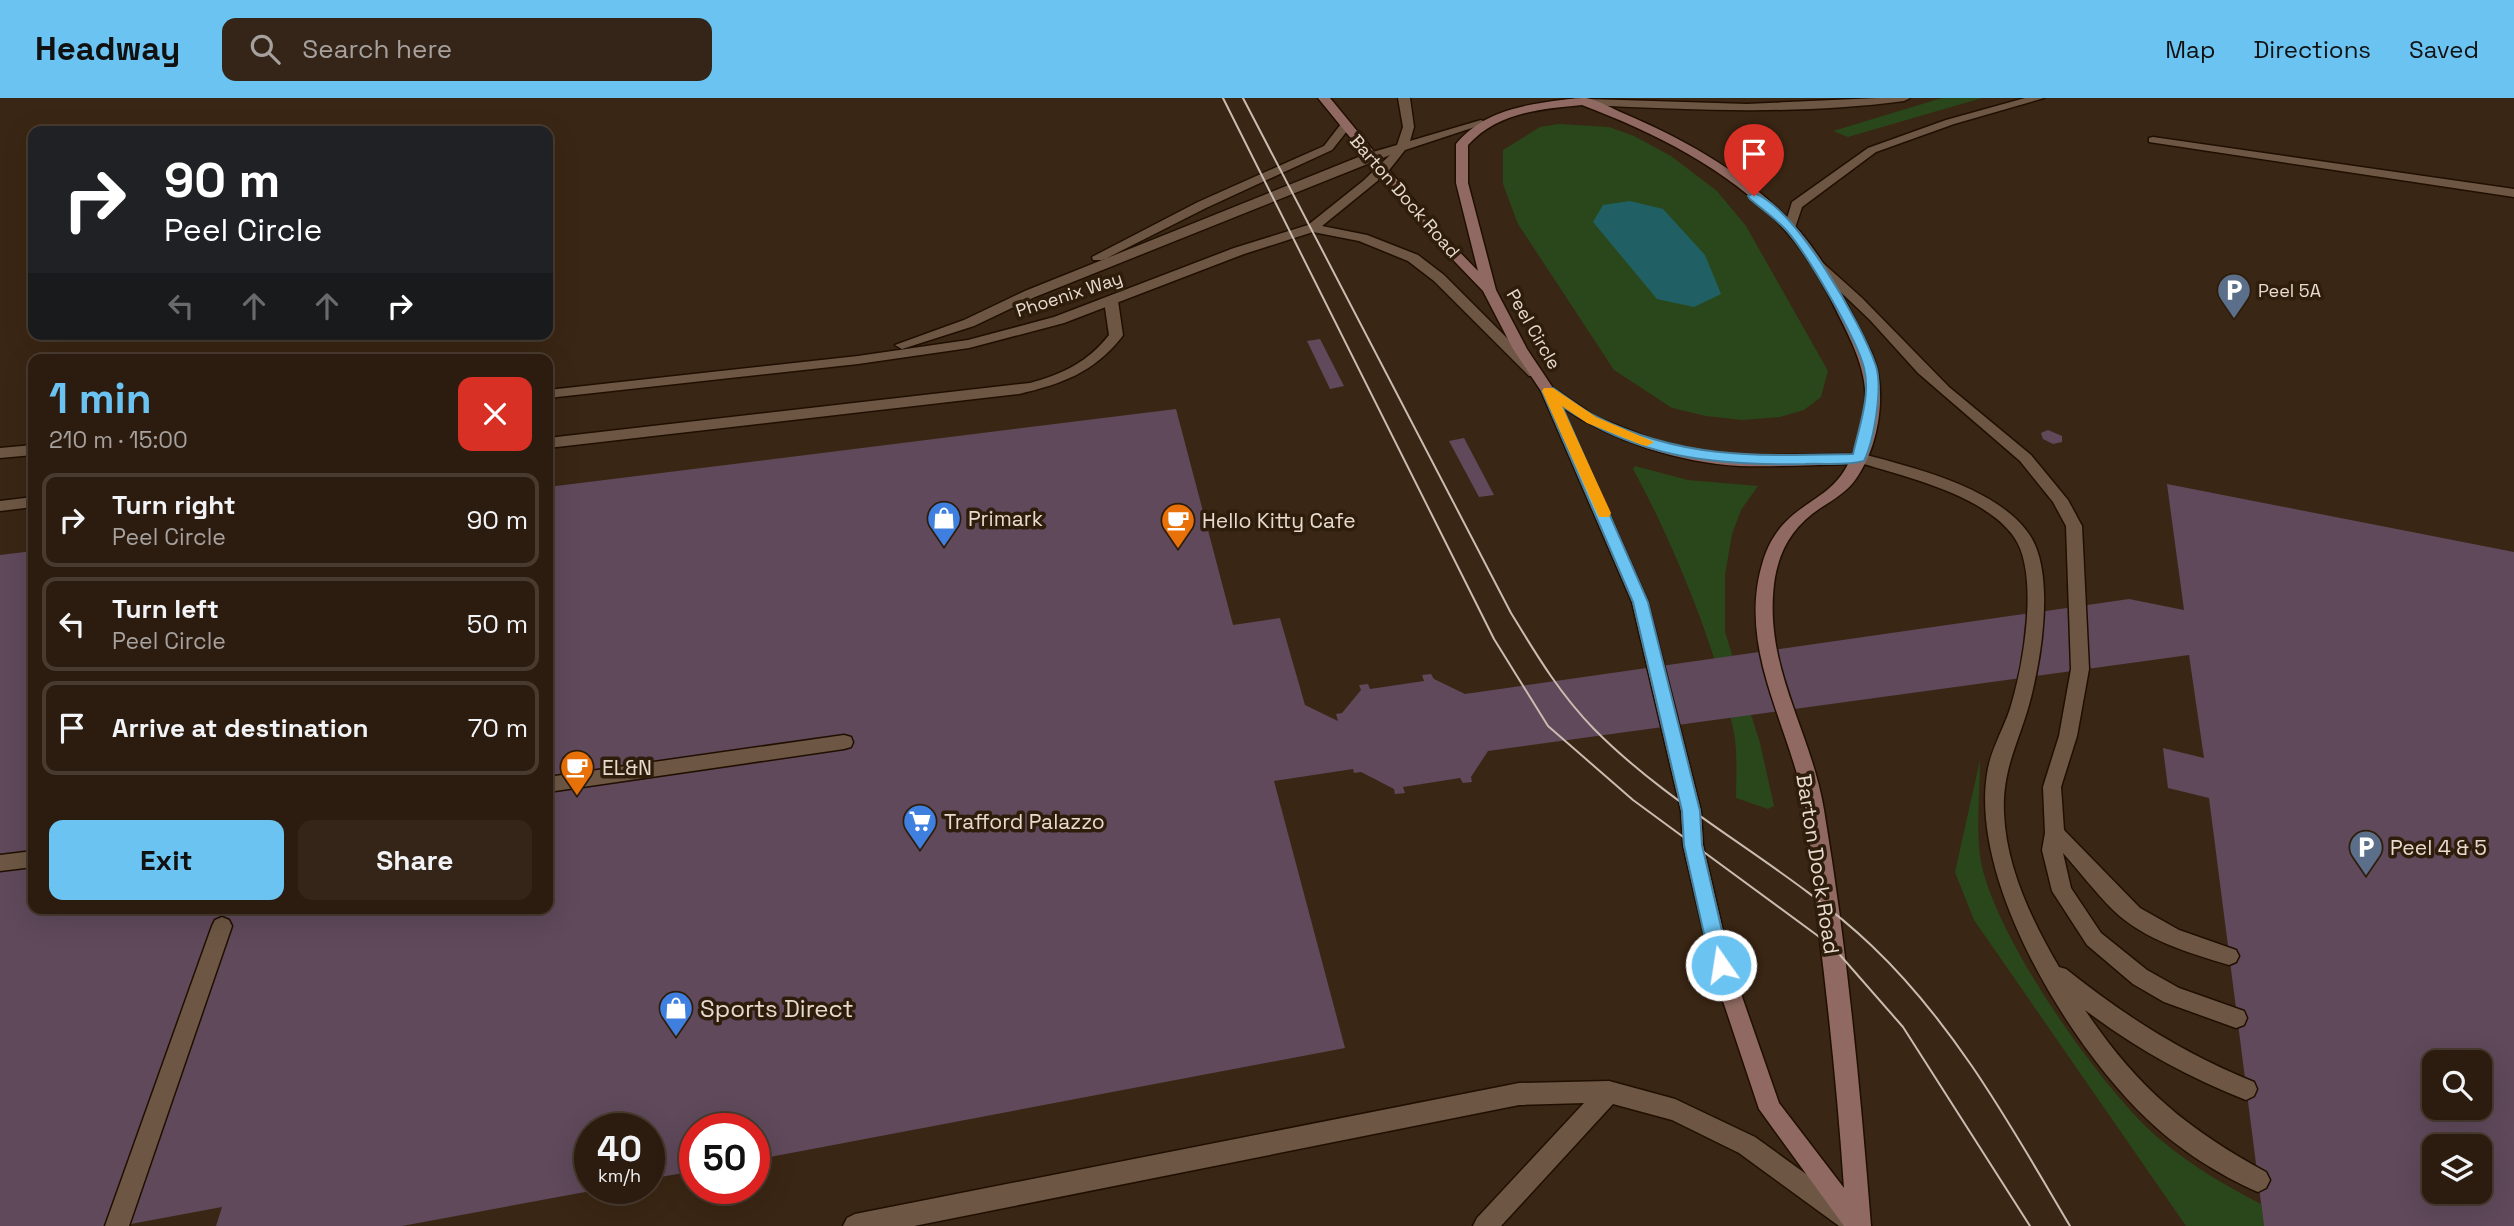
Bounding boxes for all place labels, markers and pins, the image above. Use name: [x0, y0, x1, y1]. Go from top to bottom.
pin: [1724, 124, 1784, 196]
parking icon: Peel 5A: [2215, 271, 2253, 320]
place label: Peel 5A: [2258, 279, 2321, 302]
shop icon: Primark: [925, 499, 963, 548]
cafe icon: Hello Kitty Cafe: [1159, 501, 1197, 550]
place label: Primark: [968, 505, 1043, 532]
place label: Hello Kitty Cafe: [1202, 507, 1356, 534]
cafe icon: EL&N: [558, 748, 596, 797]
place label: EL&N: [602, 754, 652, 781]
supermarket icon: Trafford Palazzo: [901, 802, 939, 851]
place label: Trafford Palazzo: [944, 808, 1105, 835]
parking icon: Peel 4 & 5: [2347, 828, 2385, 877]
place label: Peel 4 & 5: [2390, 834, 2487, 861]
shop icon: Sports Direct: [657, 989, 695, 1038]
place label: Sports Direct: [700, 993, 853, 1024]

